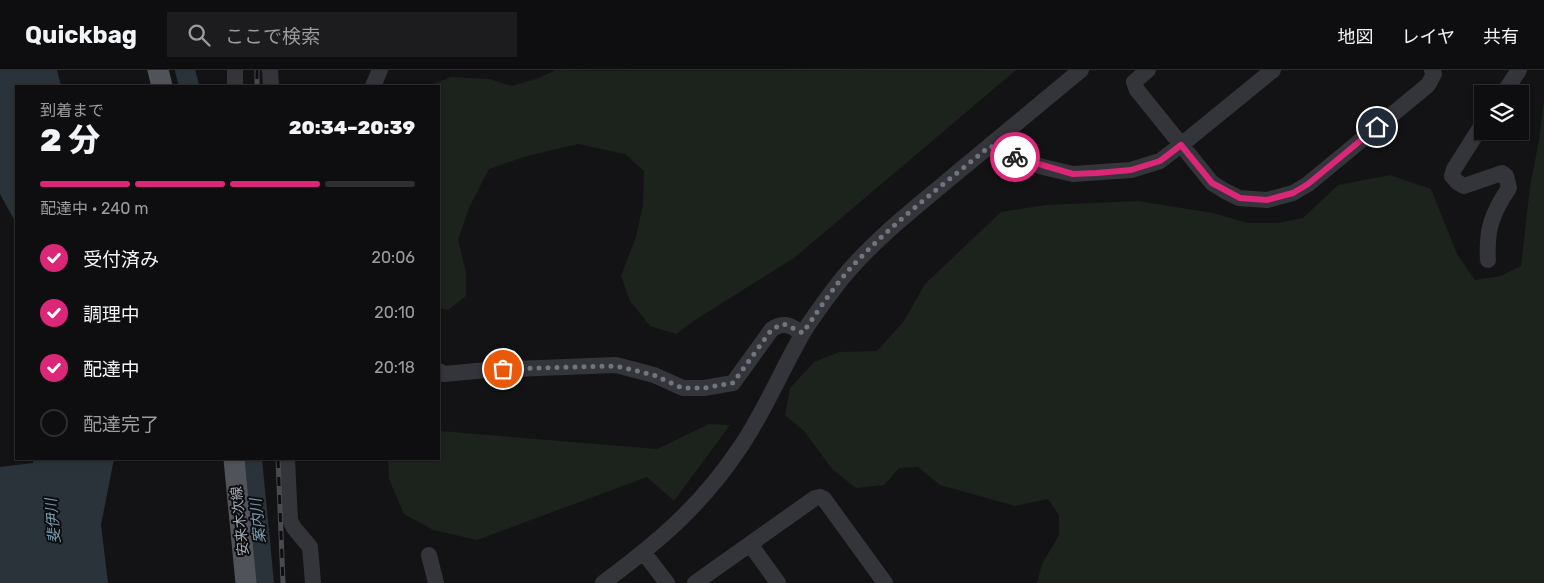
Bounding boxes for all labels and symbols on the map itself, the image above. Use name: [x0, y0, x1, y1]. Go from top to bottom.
pin: [1356, 106, 1398, 148]
courier: [990, 132, 1040, 182]
pin: [482, 348, 524, 390]
street label: 安来木次線: [228, 485, 252, 557]
water label: 斐伊川: [42, 496, 64, 544]
water label: 案内川: [246, 496, 269, 544]

